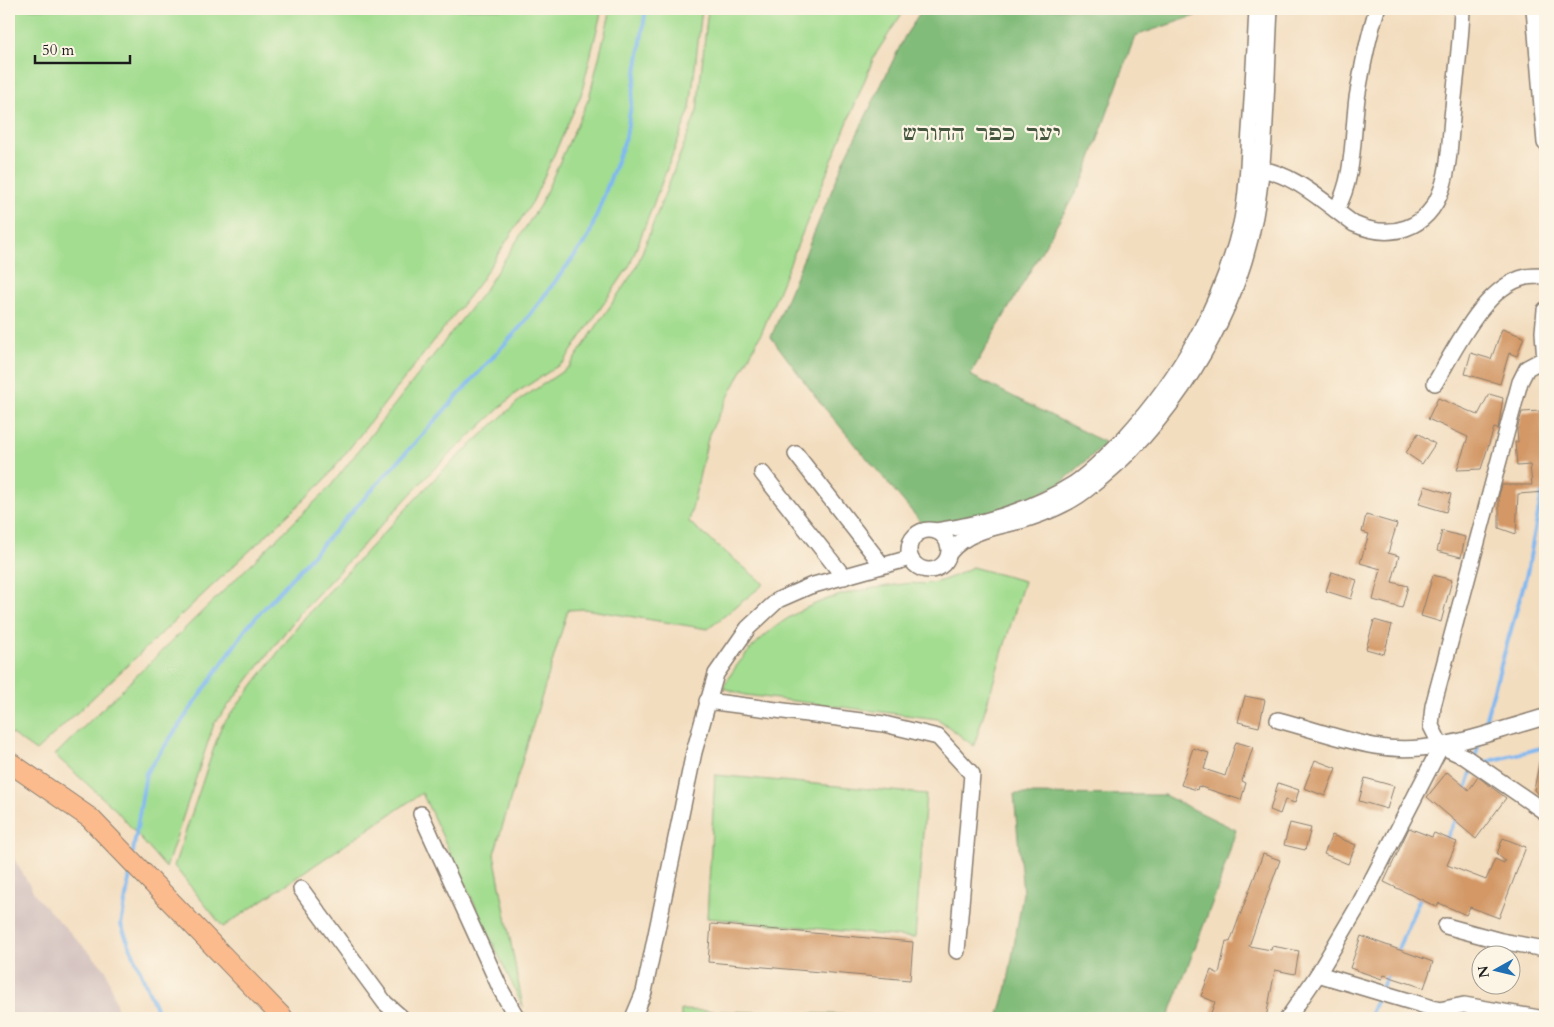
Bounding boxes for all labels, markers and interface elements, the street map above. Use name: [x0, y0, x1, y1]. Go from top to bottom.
scale bar: [35, 32, 130, 64]
text: 50 m: [42, 40, 74, 60]
park label: יער כפר החורש: [903, 119, 1061, 148]
north arrow: [1472, 944, 1522, 994]
text: N: [1473, 964, 1494, 979]

